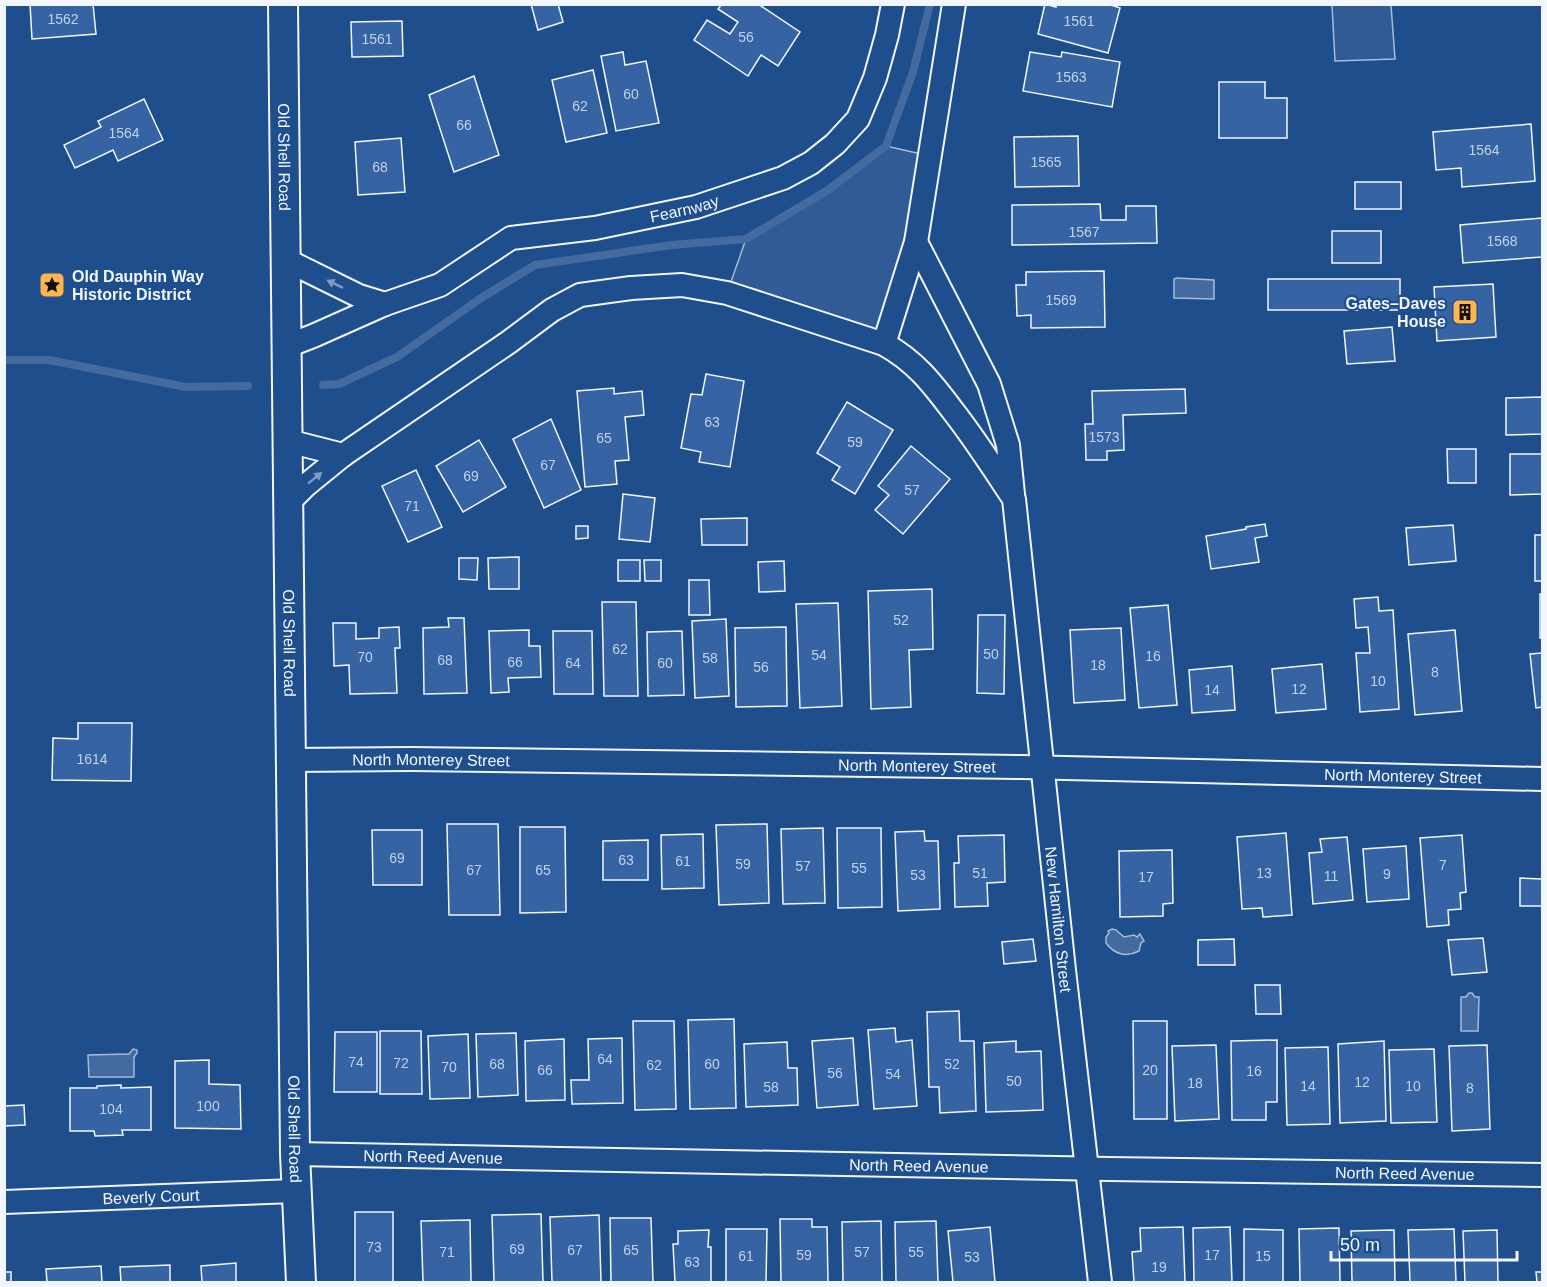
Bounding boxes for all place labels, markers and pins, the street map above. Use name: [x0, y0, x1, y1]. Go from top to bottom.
place label: Old Dauphin Way Historic District: [72, 268, 204, 303]
place icon: Old Dauphin Way Historic District: [37, 270, 67, 300]
place label: Gates–Daves House: [1345, 295, 1446, 330]
building icon: Gates–Daves House: [1450, 297, 1480, 327]

